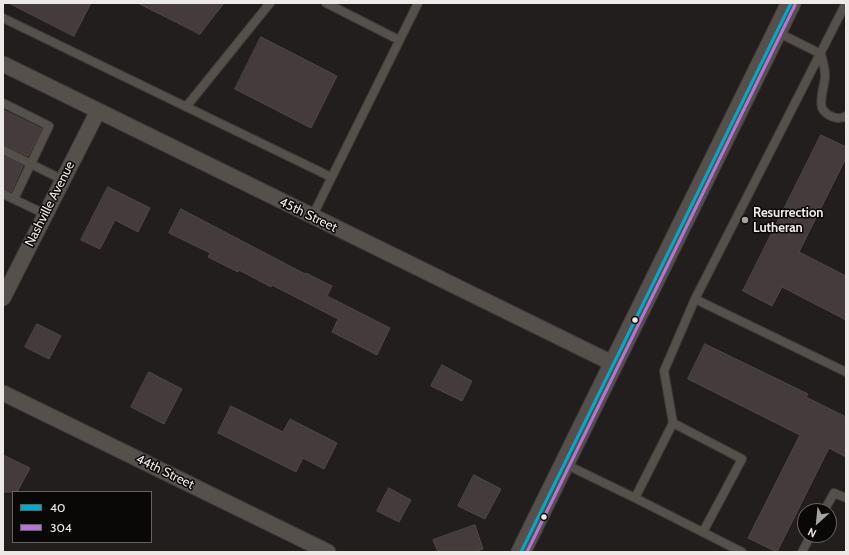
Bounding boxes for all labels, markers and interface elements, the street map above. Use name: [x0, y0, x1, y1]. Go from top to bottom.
street label: Nashville Avenue: [22, 159, 78, 249]
street label: 45th Street: [277, 194, 339, 236]
place label: Resurrection Lutheran: [753, 205, 824, 236]
marker: Resurrection Lutheran: [740, 215, 750, 225]
unlabelled marker: [630, 315, 640, 325]
street label: 44th Street: [133, 451, 197, 493]
legend: [12, 491, 152, 543]
text: 40: [50, 500, 65, 515]
north arrow: [797, 503, 837, 543]
unlabelled marker: [539, 512, 549, 522]
text: 304: [50, 520, 72, 535]
text: N: [805, 525, 819, 541]

